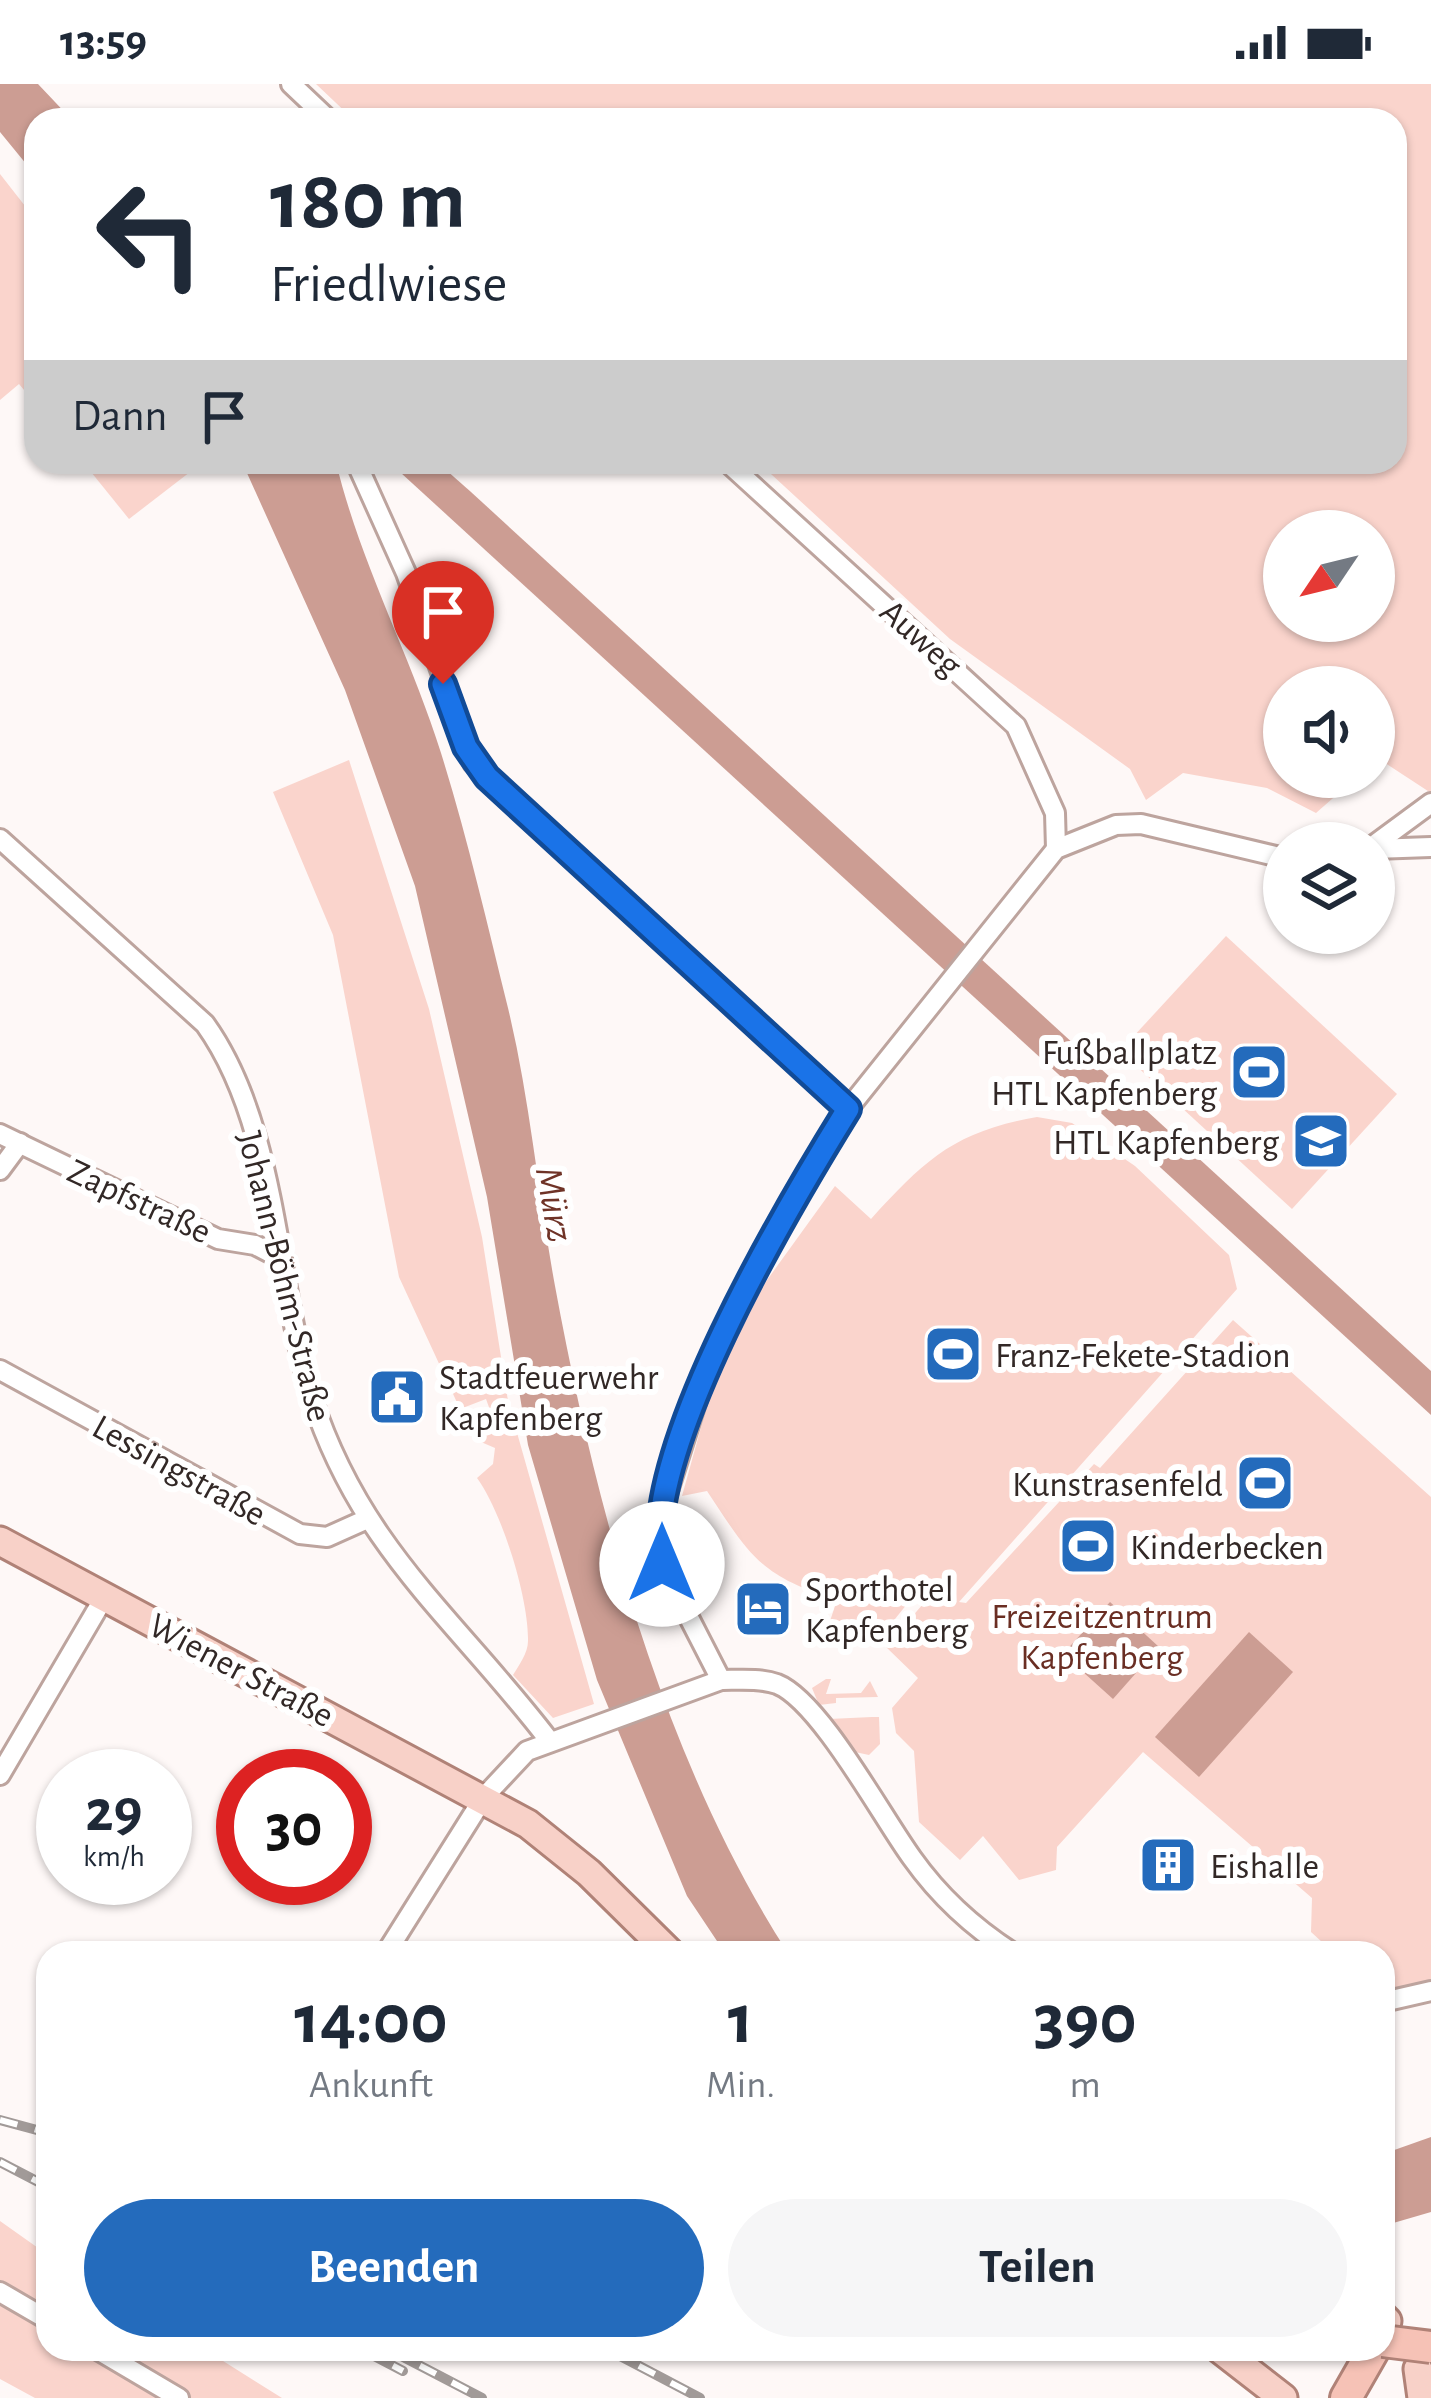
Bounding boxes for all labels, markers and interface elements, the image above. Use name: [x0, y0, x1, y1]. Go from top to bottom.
text: 13:59: [60, 19, 147, 64]
icon: left: [72, 156, 228, 312]
text: 180 m: [270, 160, 466, 244]
text: Friedlwiese: [270, 258, 507, 312]
icon: arrive: [191, 384, 257, 450]
text: Dann: [72, 394, 167, 439]
north arrow: [1263, 510, 1395, 642]
map controls: [1263, 510, 1395, 954]
pin: [392, 561, 494, 684]
icon: arrive: [410, 579, 476, 645]
street label: Auweg: [873, 593, 969, 684]
button: sound: [1263, 666, 1395, 798]
button: layers: [1263, 822, 1395, 954]
place label: Fußballplatz HTL Kapfenberg: [991, 1035, 1217, 1112]
sports icon: Fußballplatz HTL Kapfenberg: [1228, 1041, 1290, 1103]
school or university icon: HTL Kapfenberg: [1290, 1110, 1352, 1172]
place label: HTL Kapfenberg: [1053, 1125, 1279, 1161]
street label: Johann-Böhm-Straße: [231, 1128, 338, 1425]
street label: Zapfstraße: [62, 1153, 216, 1251]
water label: Mürz: [528, 1164, 579, 1245]
sports icon: Franz-Fekete-Stadion: [922, 1323, 984, 1385]
place label: Franz-Fekete-Stadion: [995, 1338, 1291, 1374]
place label: Stadtfeuerwehr Kapfenberg: [439, 1360, 659, 1437]
public building icon: Stadtfeuerwehr Kapfenberg: [366, 1366, 428, 1428]
street label: Lessingstraße: [86, 1409, 272, 1533]
sports icon: Kunstrasenfeld: [1234, 1452, 1296, 1514]
place label: Kunstrasenfeld: [1012, 1467, 1223, 1503]
position arrow: [599, 1501, 725, 1627]
sports icon: Kinderbecken: [1057, 1515, 1119, 1577]
place label: Kinderbecken: [1130, 1530, 1324, 1566]
place label: Sporthotel Kapfenberg: [805, 1572, 969, 1649]
hotel icon: Sporthotel Kapfenberg: [732, 1578, 794, 1640]
park label: Freizeitzentrum Kapfenberg: [991, 1599, 1213, 1676]
street label: Wiener Straße: [143, 1607, 339, 1734]
speed limit sign: 30: [216, 1749, 372, 1905]
text: 29: [85, 1782, 143, 1842]
building icon: Eishalle: [1137, 1834, 1199, 1896]
text: km/h: [83, 1842, 145, 1872]
place label: Eishalle: [1210, 1849, 1319, 1885]
text: 14:00: [294, 1984, 448, 2056]
text: 1: [728, 1984, 754, 2056]
text: 390: [1033, 1984, 1137, 2056]
text: Ankunft: [309, 2066, 433, 2105]
text: Min.: [706, 2066, 775, 2105]
text: m: [1070, 2066, 1101, 2105]
button: Beenden: [84, 2199, 704, 2337]
button: Teilen: [728, 2199, 1347, 2337]

